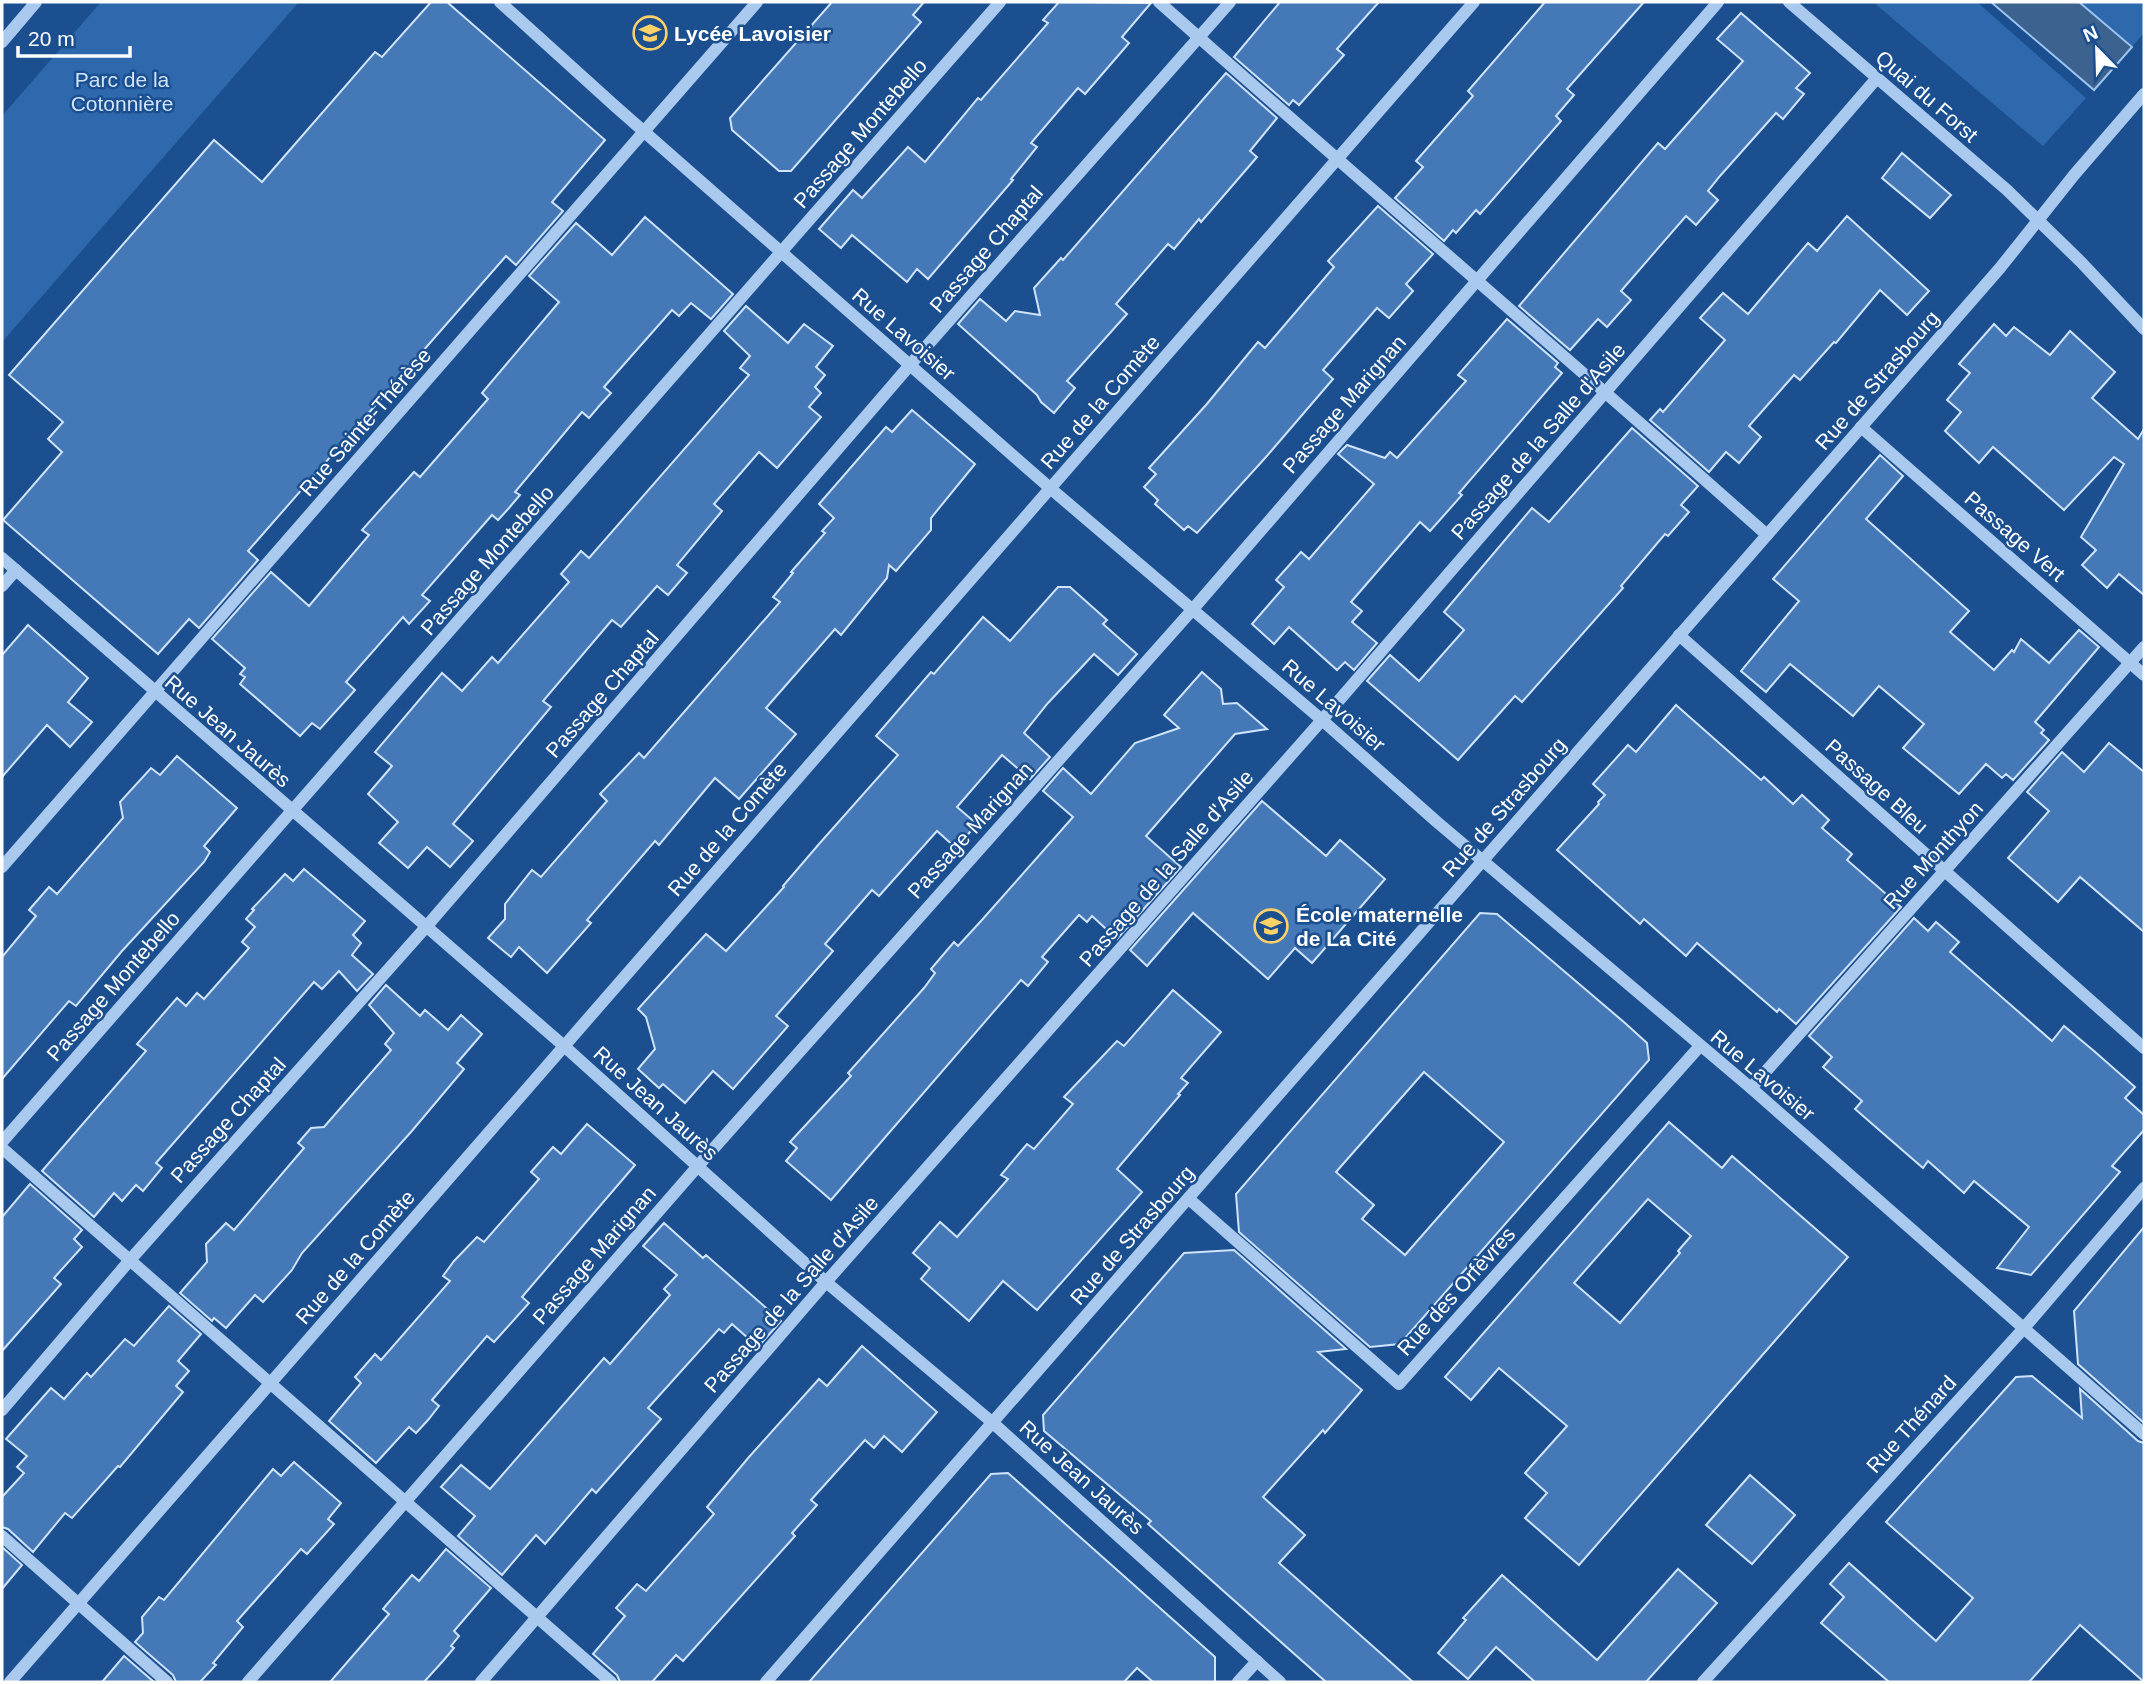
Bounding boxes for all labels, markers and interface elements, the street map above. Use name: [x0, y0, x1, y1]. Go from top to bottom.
scale bar: [18, 14, 130, 58]
school or university icon: Lycée Lavoisier: [631, 14, 669, 52]
north arrow: [2062, 14, 2132, 84]
text: N: [2080, 21, 2101, 46]
place label: Lycée Lavoisier: [674, 22, 831, 45]
text: 20 m: [28, 27, 75, 50]
street label: Quai du Forst: [1871, 46, 1983, 147]
street label: Passage Montebello: [789, 54, 931, 212]
park label: Parc de la Cotonnière: [71, 68, 173, 115]
street label: Passage Chaptal: [925, 181, 1047, 317]
street label: Rue Lavoisier: [848, 283, 960, 385]
street label: Rue de Strasbourg: [1810, 306, 1944, 454]
street label: Passage Marignan: [1278, 330, 1410, 478]
street label: Rue de la Comète: [1036, 331, 1164, 473]
street label: Passage de la Salle d'Asile: [1446, 338, 1630, 544]
street label: Rue Sainte-Thérèse: [295, 344, 435, 500]
street label: Passage Montebello: [416, 481, 558, 639]
street label: Passage Vert: [1960, 486, 2070, 586]
street label: Passage Chaptal: [541, 626, 663, 762]
street label: Rue Lavoisier: [1278, 654, 1390, 756]
street label: Rue Jean Jaurès: [161, 670, 295, 792]
street label: Rue de Strasbourg: [1437, 733, 1571, 881]
street label: Passage Bleu: [1821, 734, 1933, 838]
street label: Passage Marignan: [903, 757, 1037, 903]
street label: Rue de la Comète: [663, 758, 791, 900]
street label: Passage de la Salle d'Asile: [1074, 765, 1258, 971]
street label: Rue Monthyon: [1879, 797, 1987, 913]
place label: École maternelle de La Cité: [1296, 903, 1463, 950]
street label: Passage Montebello: [42, 907, 184, 1065]
school or university icon: École maternelle de La Cité: [1252, 907, 1290, 945]
street label: Rue Lavoisier: [1706, 1025, 1820, 1125]
street label: Rue Jean Jaurès: [589, 1041, 723, 1165]
street label: Passage Chaptal: [166, 1053, 290, 1187]
street label: Rue de Strasbourg: [1065, 1161, 1199, 1309]
street label: Passage Marignan: [528, 1181, 660, 1329]
street label: Rue de la Comète: [291, 1186, 419, 1328]
street label: Passage de la Salle d'Asile: [699, 1191, 883, 1397]
street label: Rue des Orfèvres: [1392, 1222, 1520, 1360]
street label: Rue Thénard: [1862, 1371, 1960, 1477]
street label: Rue Jean Jaurès: [1015, 1415, 1149, 1539]

